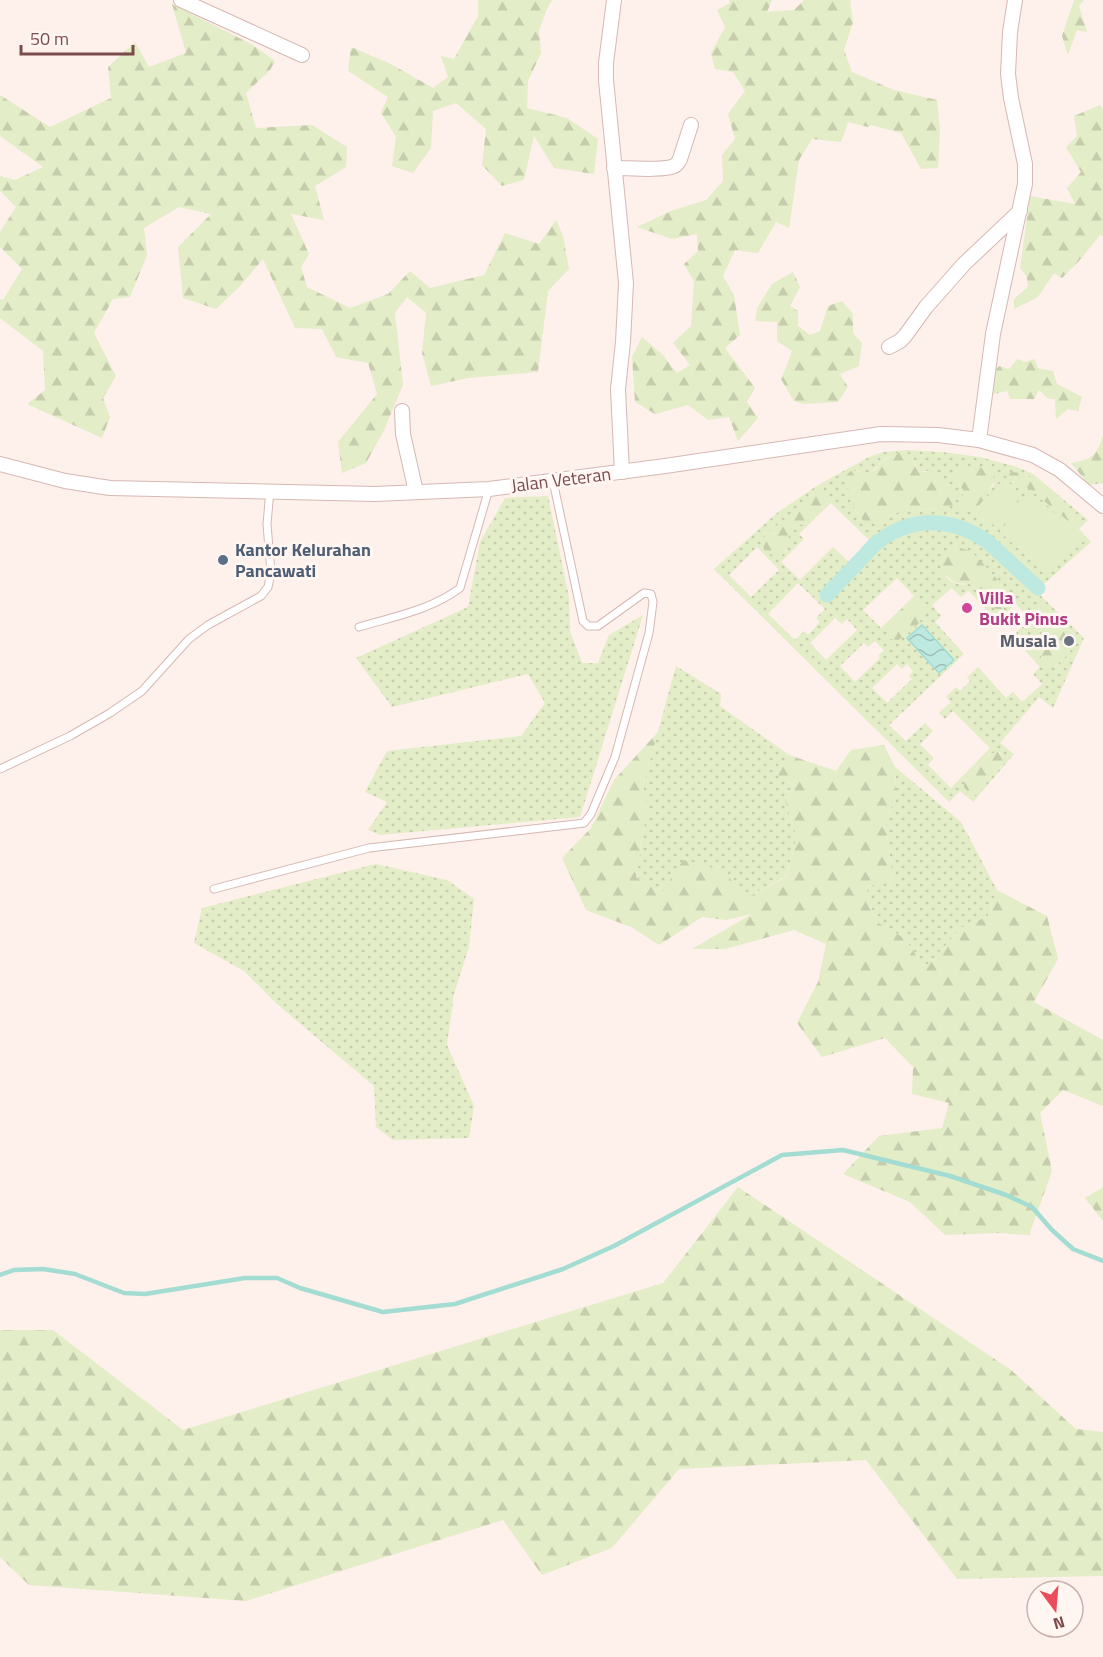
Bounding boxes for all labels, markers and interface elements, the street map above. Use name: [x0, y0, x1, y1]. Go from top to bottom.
scale bar: [21, 18, 134, 56]
text: 50 m: [30, 25, 69, 52]
street label: Jalan Veteran: [510, 460, 612, 499]
place label: Kantor Kelurahan Pancawati: [235, 536, 371, 584]
marker: Kantor Kelurahan Pancawati: [216, 553, 230, 567]
place label: Villa Bukit Pinus: [979, 584, 1068, 632]
marker: Villa Bukit Pinus: [960, 601, 974, 615]
place label: Musala: [1000, 627, 1057, 654]
marker: Musala: [1062, 634, 1076, 648]
north arrow: [1025, 1579, 1085, 1639]
text: N: [1050, 1610, 1068, 1636]

